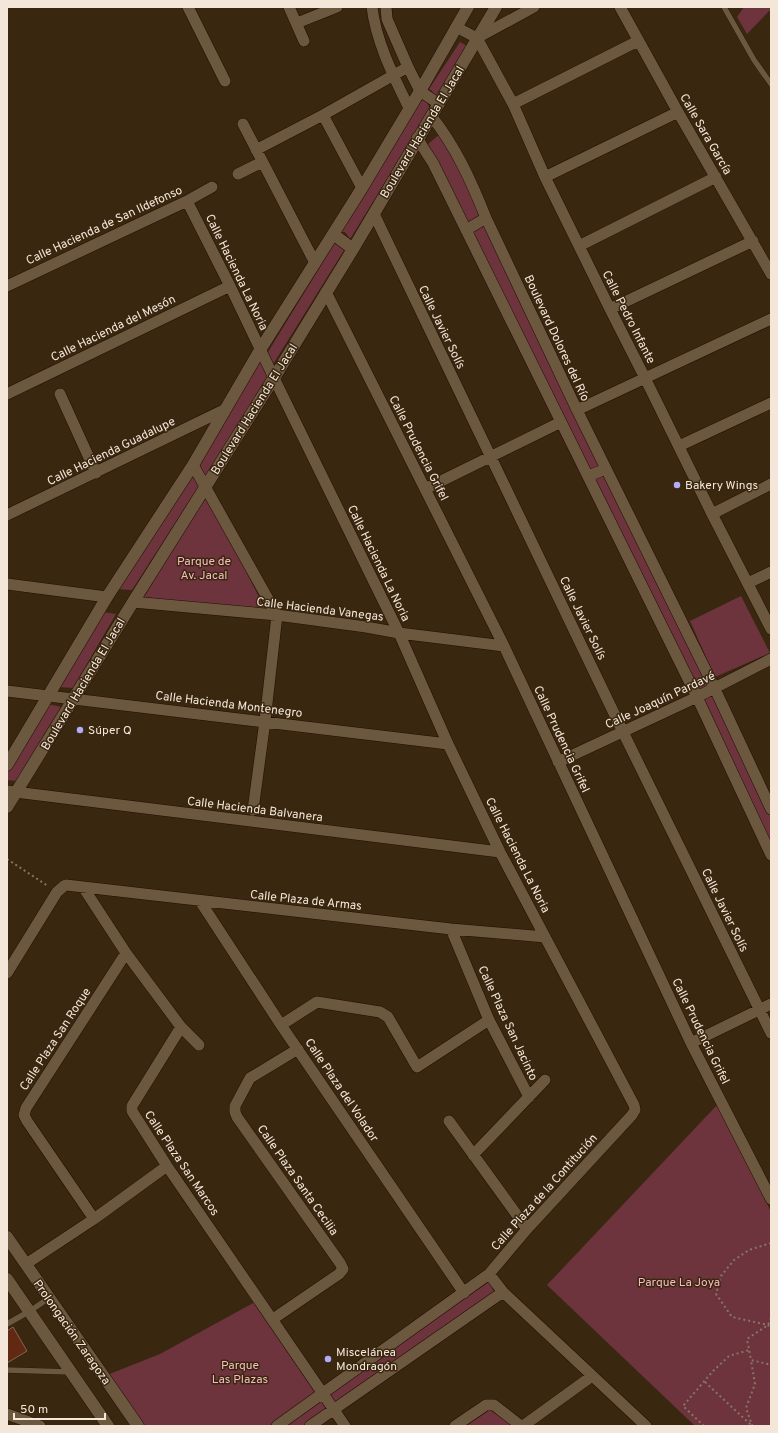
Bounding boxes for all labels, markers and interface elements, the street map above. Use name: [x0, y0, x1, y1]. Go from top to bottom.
street label: Boulevard Hacienda El Jacal: [377, 63, 469, 202]
street label: Calle Sara García: [675, 91, 735, 178]
street label: Calle Hacienda de San Ildefonso: [24, 182, 185, 269]
street label: Calle Hacienda La Noria: [201, 212, 271, 333]
street label: Calle Pedro Infante: [598, 268, 659, 367]
street label: Boulevard Dolores del Río: [520, 273, 593, 404]
street label: Calle Javier Solís: [414, 283, 468, 372]
street label: Calle Hacienda del Mesón: [48, 292, 178, 366]
street label: Boulevard Hacienda El Jacal: [208, 341, 302, 478]
street label: Calle Prudencia Grifel: [385, 393, 452, 504]
street label: Calle Hacienda Guadalupe: [45, 414, 178, 490]
place label: Bakery Wings: [685, 478, 758, 494]
marker: Bakery Wings: [672, 480, 682, 490]
street label: Calle Hacienda La Noria: [343, 503, 413, 624]
park label: Parque de Av. Jacal: [177, 554, 231, 584]
street label: Calle Javier Solís: [555, 574, 609, 663]
street label: Calle Hacienda Vanegas: [255, 594, 384, 626]
street label: Boulevard Hacienda El Jacal: [38, 615, 130, 754]
street label: Calle Joaquín Pardavé: [603, 668, 718, 733]
street label: Calle Prudencia Grifel: [529, 683, 593, 795]
street label: Calle Hacienda Montenegro: [154, 688, 304, 722]
place label: Súper Q: [88, 723, 132, 739]
marker: Súper Q: [75, 725, 85, 735]
street label: Calle Hacienda Balvanera: [186, 794, 324, 826]
street label: Calle Hacienda La Noria: [481, 795, 553, 916]
street label: Calle Javier Solís: [697, 866, 751, 955]
street label: Calle Plaza de Armas: [249, 887, 363, 915]
street label: Calle Plaza San Jacinto: [473, 963, 541, 1084]
street label: Calle Prudencia Grifel: [667, 976, 733, 1087]
street label: Calle Plaza San Roque: [17, 985, 95, 1094]
street label: Calle Plaza del Volador: [301, 1036, 382, 1146]
street label: Calle Plaza San Marcos: [140, 1108, 222, 1219]
street label: Calle Plaza Santa Cecilia: [253, 1122, 342, 1239]
street label: Calle Plaza de la Contitución: [488, 1131, 602, 1254]
park label: Parque La Joya: [638, 1275, 720, 1291]
street label: Prolongación Zaragoza: [29, 1277, 114, 1388]
place label: Miscelánea Mondragón: [336, 1345, 397, 1375]
marker: Miscelánea Mondragón: [323, 1354, 333, 1364]
park label: Parque Las Plazas: [212, 1358, 268, 1388]
scale bar: [14, 1395, 105, 1421]
text: 50 m: [20, 1402, 48, 1418]

